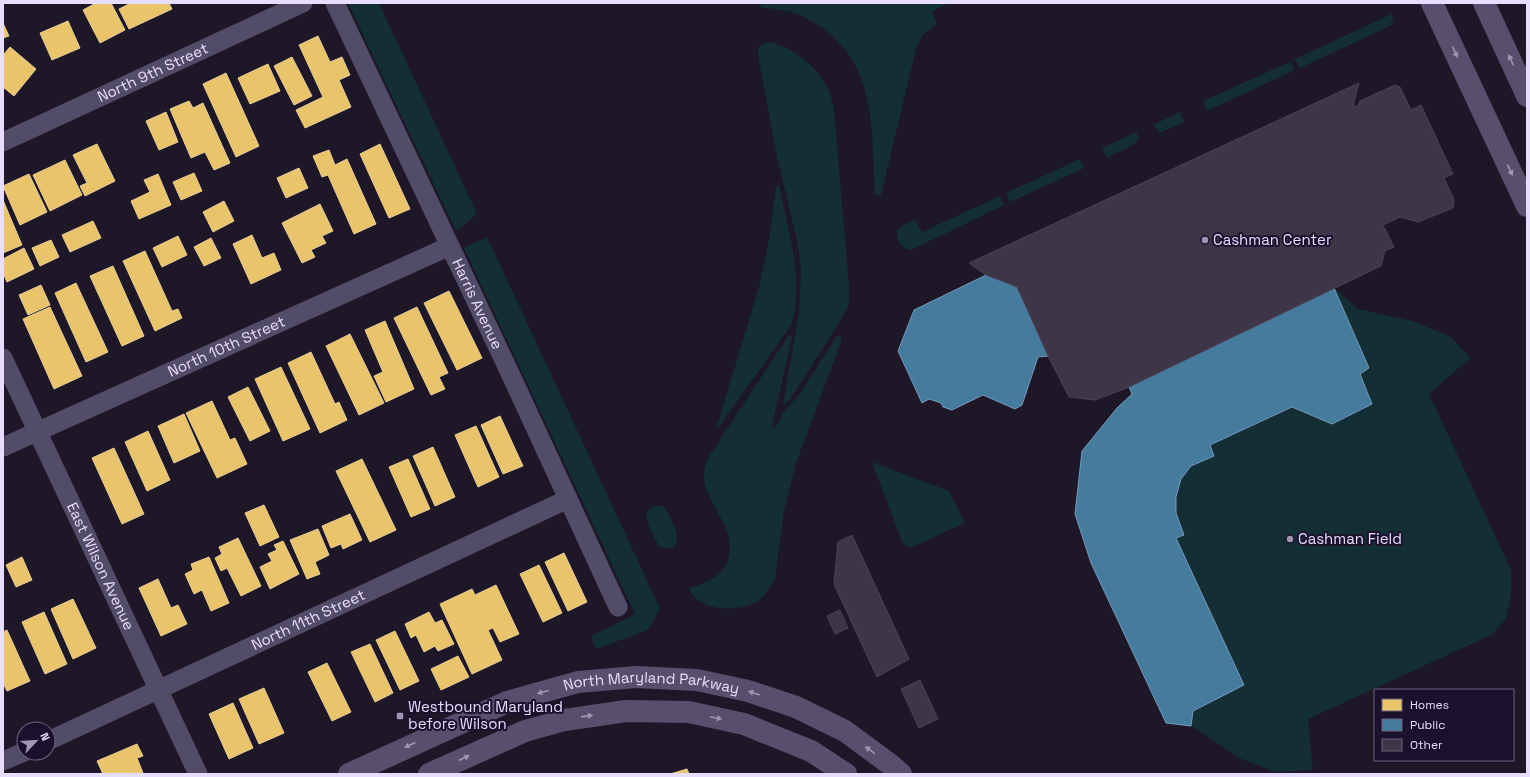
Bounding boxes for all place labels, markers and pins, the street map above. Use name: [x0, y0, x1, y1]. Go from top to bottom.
place label: Cashman Center: [1213, 230, 1332, 249]
marker: Cashman Center: [1200, 235, 1210, 245]
place label: Cashman Field: [1298, 529, 1402, 548]
marker: Cashman Field: [1285, 534, 1295, 544]
place label: Westbound Maryland before Wilson: [408, 697, 563, 733]
marker: Westbound Maryland before Wilson: [395, 711, 405, 721]

